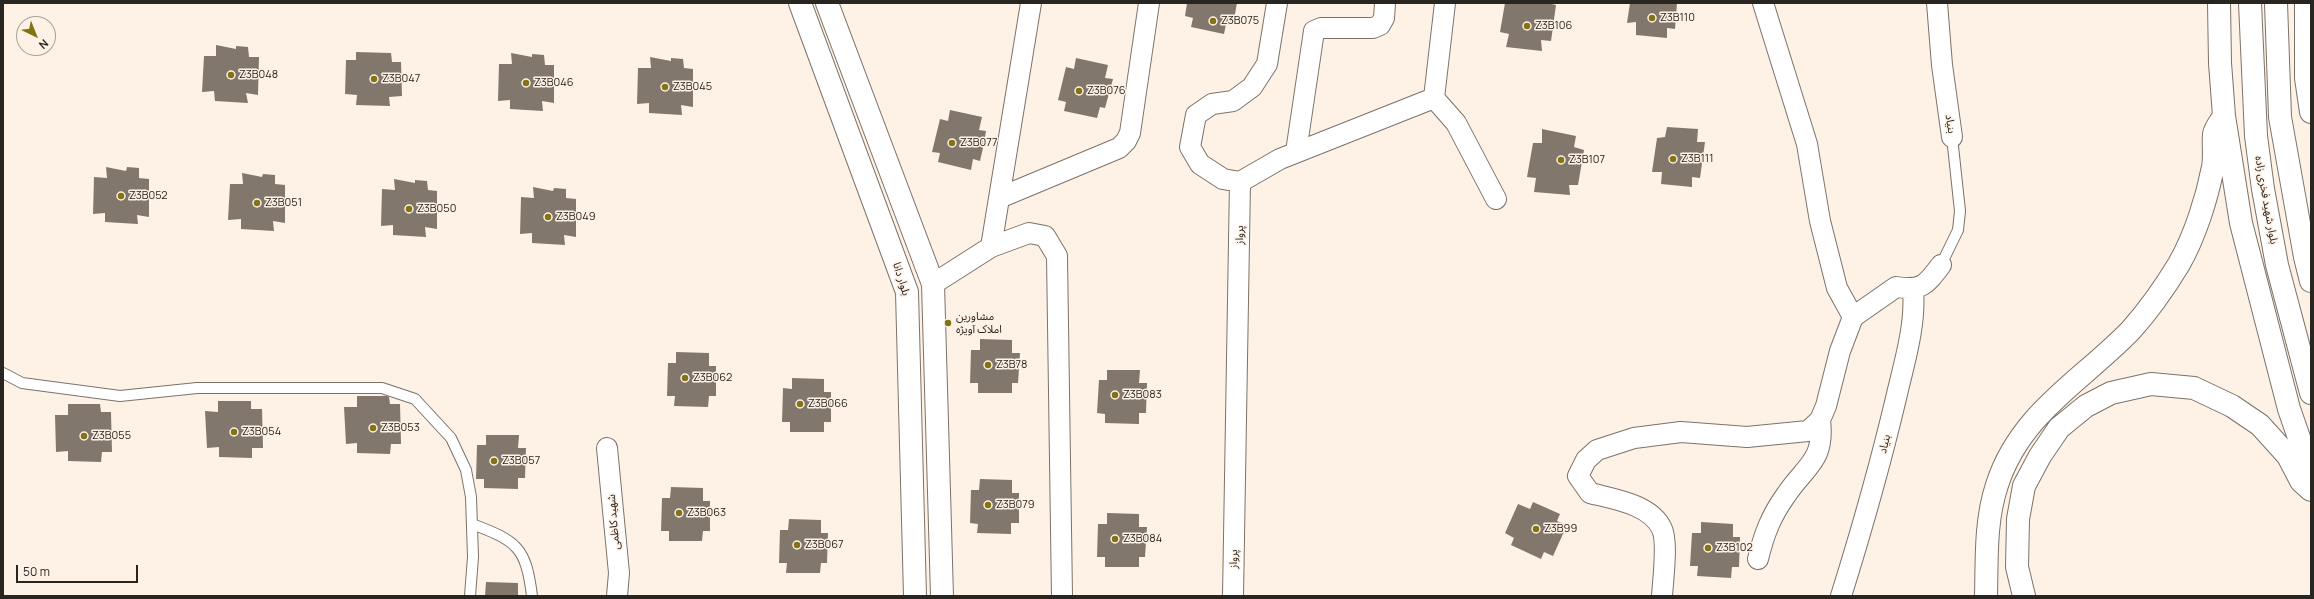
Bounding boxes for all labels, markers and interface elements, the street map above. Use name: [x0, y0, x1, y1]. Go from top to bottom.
place label: Z3B110: [1660, 11, 1695, 25]
marker: Z3B110: [1647, 13, 1657, 23]
place label: Z3B075: [1221, 14, 1259, 28]
north arrow: [16, 16, 56, 56]
marker: Z3B075: [1208, 16, 1218, 26]
place label: Z3B106: [1535, 19, 1572, 33]
marker: Z3B106: [1522, 21, 1532, 31]
text: N: [36, 36, 52, 53]
place label: Z3B048: [239, 68, 278, 82]
marker: Z3B048: [226, 70, 236, 80]
place label: Z3B047: [382, 72, 420, 86]
marker: Z3B047: [369, 74, 379, 84]
place label: Z3B046: [534, 76, 574, 90]
marker: Z3B046: [521, 78, 531, 88]
place label: Z3B045: [673, 80, 712, 94]
marker: Z3B045: [660, 82, 670, 92]
place label: Z3B076: [1087, 84, 1126, 98]
marker: Z3B076: [1074, 86, 1084, 96]
street label: بنیاد: [1942, 113, 1958, 135]
place label: Z3B077: [960, 136, 998, 150]
marker: Z3B077: [947, 138, 957, 148]
place label: Z3B111: [1681, 152, 1713, 166]
place label: Z3B107: [1569, 153, 1605, 167]
marker: Z3B111: [1668, 154, 1678, 164]
marker: Z3B107: [1556, 155, 1566, 165]
street label: بلوار شهید فخری زاده: [2252, 155, 2280, 245]
place label: Z3B052: [129, 189, 168, 203]
marker: Z3B052: [116, 191, 126, 201]
place label: Z3B051: [265, 196, 302, 210]
marker: Z3B051: [252, 198, 262, 208]
place label: Z3B050: [417, 202, 456, 216]
marker: Z3B050: [404, 204, 414, 214]
place label: Z3B049: [556, 210, 595, 224]
marker: Z3B049: [543, 212, 553, 222]
street label: پرواز: [1233, 225, 1247, 245]
street label: بلوار دانا: [890, 261, 912, 297]
place label: مشاورین املاک آویژه: [956, 310, 1002, 336]
marker: مشاورین املاک آویژه: [943, 318, 953, 328]
place label: Z3B78: [996, 358, 1027, 372]
marker: Z3B78: [983, 360, 993, 370]
place label: Z3B062: [693, 371, 732, 385]
marker: Z3B062: [680, 373, 690, 383]
place label: Z3B083: [1123, 388, 1162, 402]
marker: Z3B083: [1110, 390, 1120, 400]
place label: Z3B066: [808, 397, 848, 411]
marker: Z3B066: [795, 399, 805, 409]
place label: Z3B053: [381, 421, 420, 435]
marker: Z3B053: [368, 423, 378, 433]
place label: Z3B054: [242, 425, 281, 439]
marker: Z3B054: [229, 427, 239, 437]
place label: Z3B055: [92, 429, 131, 443]
marker: Z3B055: [79, 431, 89, 441]
street label: بنیاد: [1876, 433, 1894, 455]
place label: Z3B057: [502, 454, 540, 468]
marker: Z3B057: [489, 456, 499, 466]
street label: شهید کاظمی: [605, 494, 623, 550]
place label: Z3B079: [996, 498, 1035, 512]
marker: Z3B079: [983, 500, 993, 510]
place label: Z3B063: [687, 506, 726, 520]
marker: Z3B063: [674, 508, 684, 518]
place label: Z3B99: [1544, 522, 1577, 536]
marker: Z3B99: [1531, 524, 1541, 534]
place label: Z3B084: [1123, 532, 1162, 546]
marker: Z3B084: [1110, 534, 1120, 544]
place label: Z3B067: [805, 538, 844, 552]
marker: Z3B067: [792, 540, 802, 550]
place label: Z3B102: [1716, 541, 1753, 555]
marker: Z3B102: [1703, 543, 1713, 553]
street label: پرواز: [1227, 549, 1241, 569]
scale bar: [18, 557, 140, 583]
text: 50 m: [23, 563, 50, 580]

